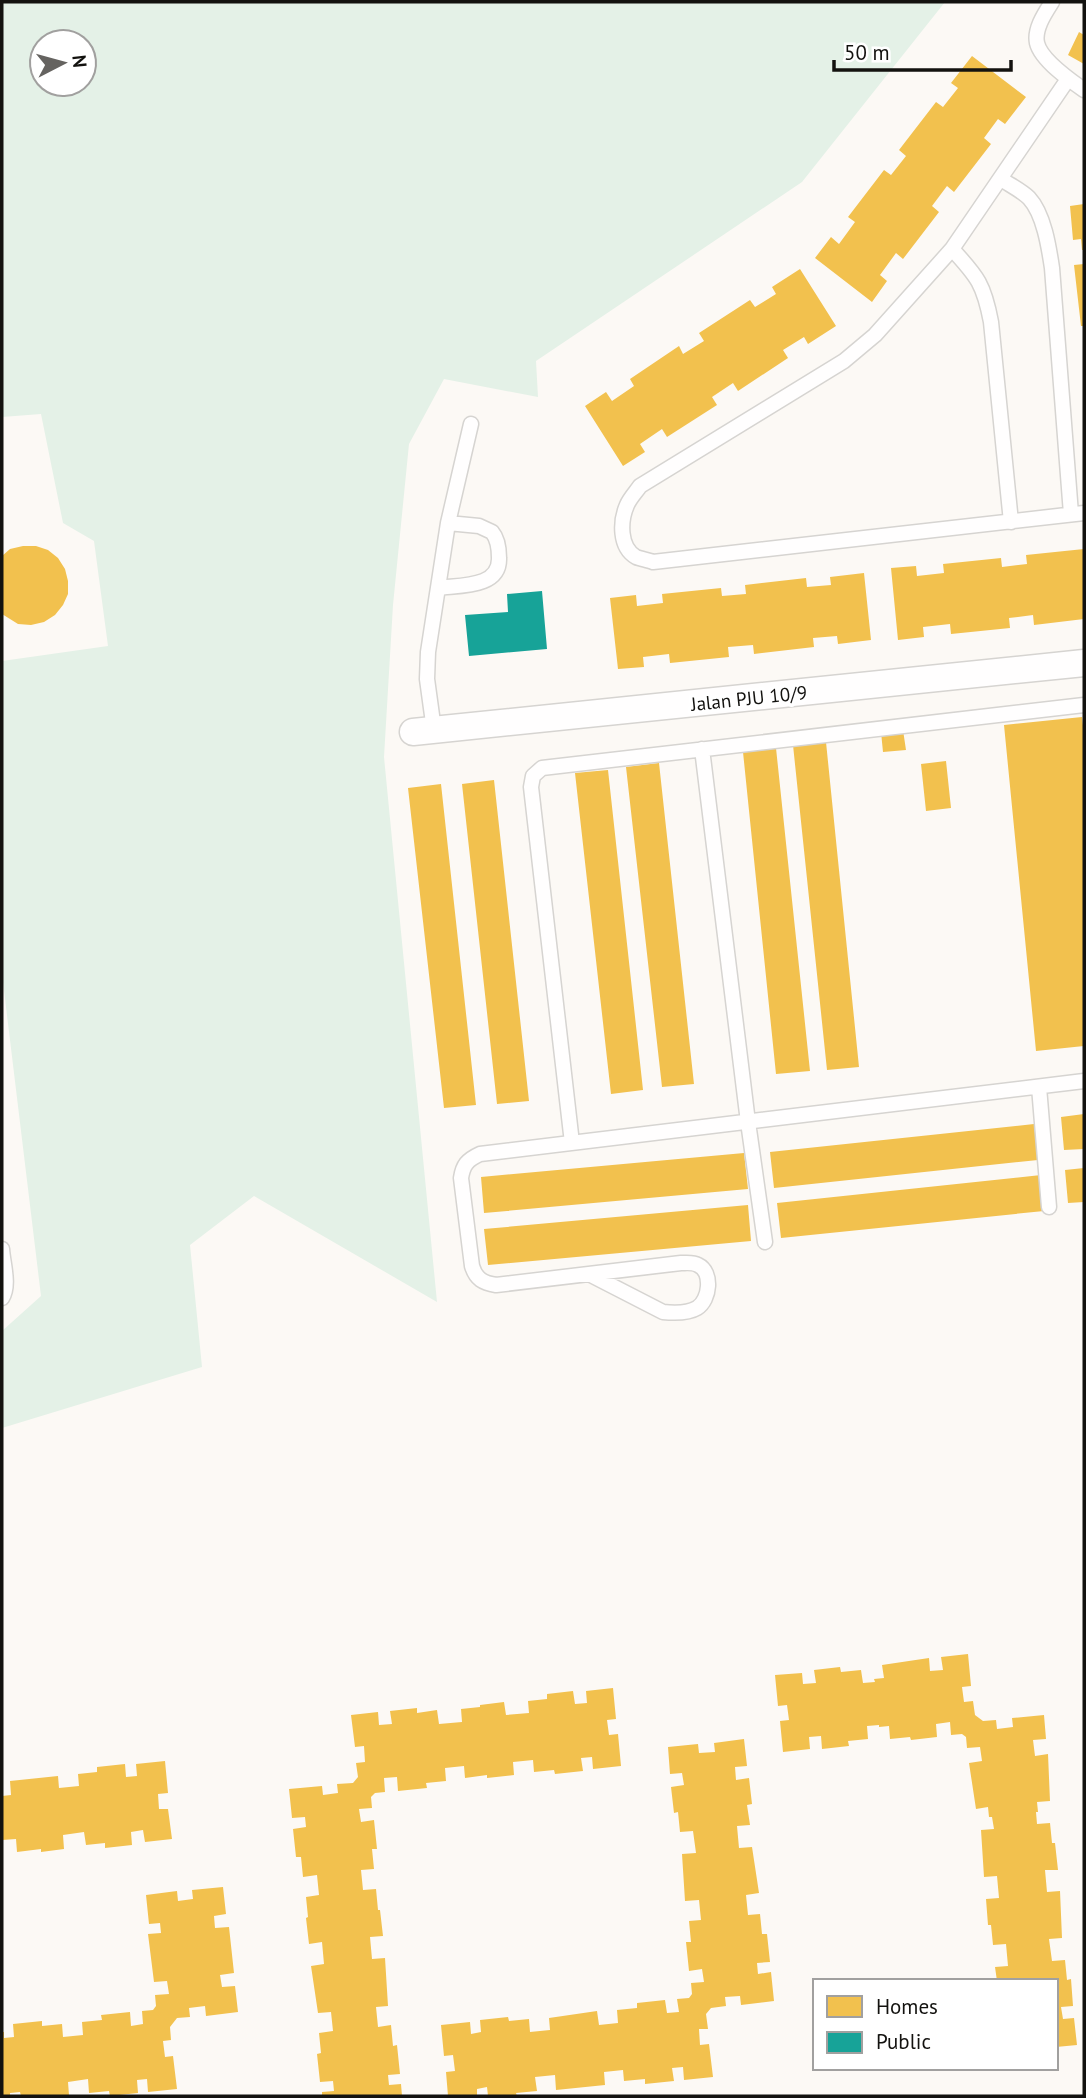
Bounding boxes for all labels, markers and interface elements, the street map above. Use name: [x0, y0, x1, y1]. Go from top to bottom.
north arrow: [28, 28, 98, 98]
scale bar: [834, 28, 1011, 72]
text: 50 m: [844, 39, 890, 66]
text: N: [67, 54, 92, 69]
street label: Jalan PJU 10/9: [689, 680, 808, 716]
legend: [813, 1979, 1058, 2070]
text: Homes: [876, 1993, 938, 2020]
text: Public: [876, 2028, 931, 2055]

